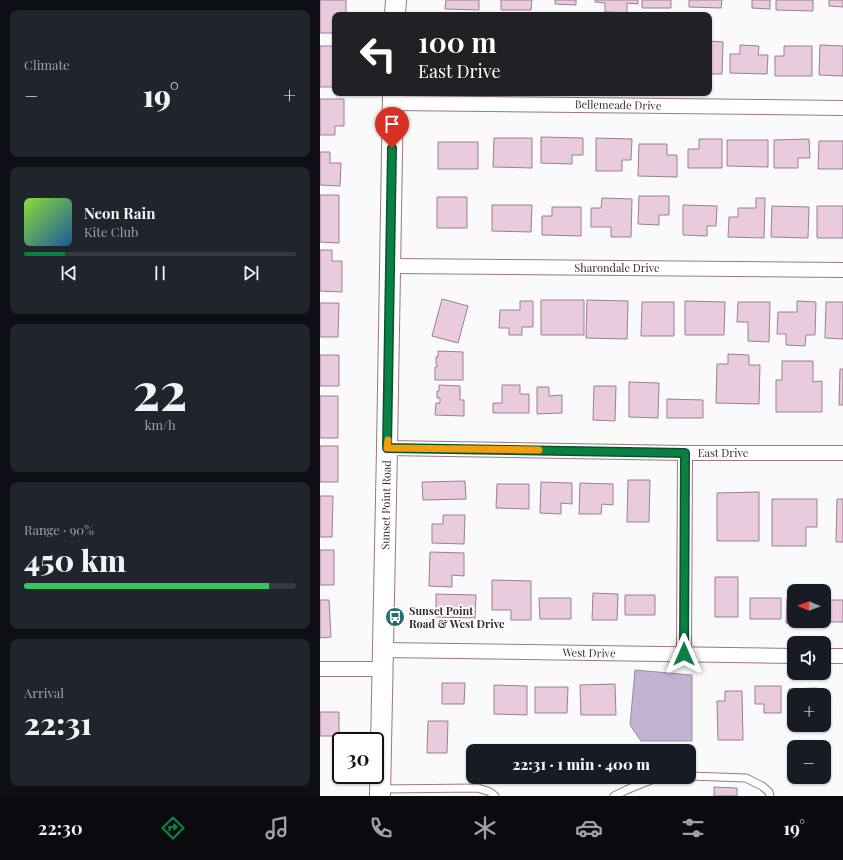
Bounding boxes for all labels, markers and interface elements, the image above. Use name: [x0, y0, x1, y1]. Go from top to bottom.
text: 100 m: [418, 23, 497, 60]
icon: left: [352, 28, 404, 80]
text: Climate: [24, 56, 70, 73]
text: East Drive: [418, 59, 501, 83]
text: 19°: [142, 75, 179, 115]
text: −: [24, 80, 38, 110]
text: +: [283, 80, 296, 110]
street label: Bellemeade Drive: [575, 96, 662, 113]
pin: [375, 107, 409, 148]
icon: arrive: [381, 113, 403, 135]
text: Neon Rain: [84, 203, 155, 223]
text: Kite Club: [84, 223, 138, 240]
street label: Sharondale Drive: [574, 260, 660, 275]
icon: previous: [58, 262, 80, 284]
icon: pause: [149, 262, 171, 284]
icon: next: [240, 262, 262, 284]
text: 22: [133, 355, 187, 424]
text: km/h: [144, 416, 176, 433]
street label: East Drive: [698, 445, 749, 460]
street label: Sunset Point Road: [377, 460, 394, 550]
text: Range · 90%: [24, 521, 94, 538]
text: 450 km: [24, 540, 126, 580]
north arrow: [787, 584, 831, 628]
map controls: [787, 584, 831, 784]
place label: Sunset Point Road & West Drive: [409, 603, 505, 631]
bus stop icon: Sunset Point Road & West Drive: [384, 606, 406, 628]
position arrow: [663, 633, 705, 675]
button: sound: [787, 636, 831, 680]
street label: West Drive: [561, 645, 616, 660]
text: Arrival: [24, 684, 64, 701]
button: +: [787, 688, 831, 732]
text: 22:31: [24, 703, 92, 743]
speed limit sign: 30: [332, 732, 384, 784]
button: −: [787, 740, 831, 784]
text: 22:31 · 1 min · 400 m: [512, 754, 650, 774]
icon: directions: [159, 814, 187, 842]
icon: music: [263, 814, 291, 842]
icon: phone: [367, 814, 395, 842]
icon: climate: [471, 814, 499, 842]
icon: car: [575, 814, 603, 842]
icon: filters: [679, 814, 707, 842]
text: 22:30: [38, 816, 83, 840]
text: 19°: [783, 816, 805, 840]

